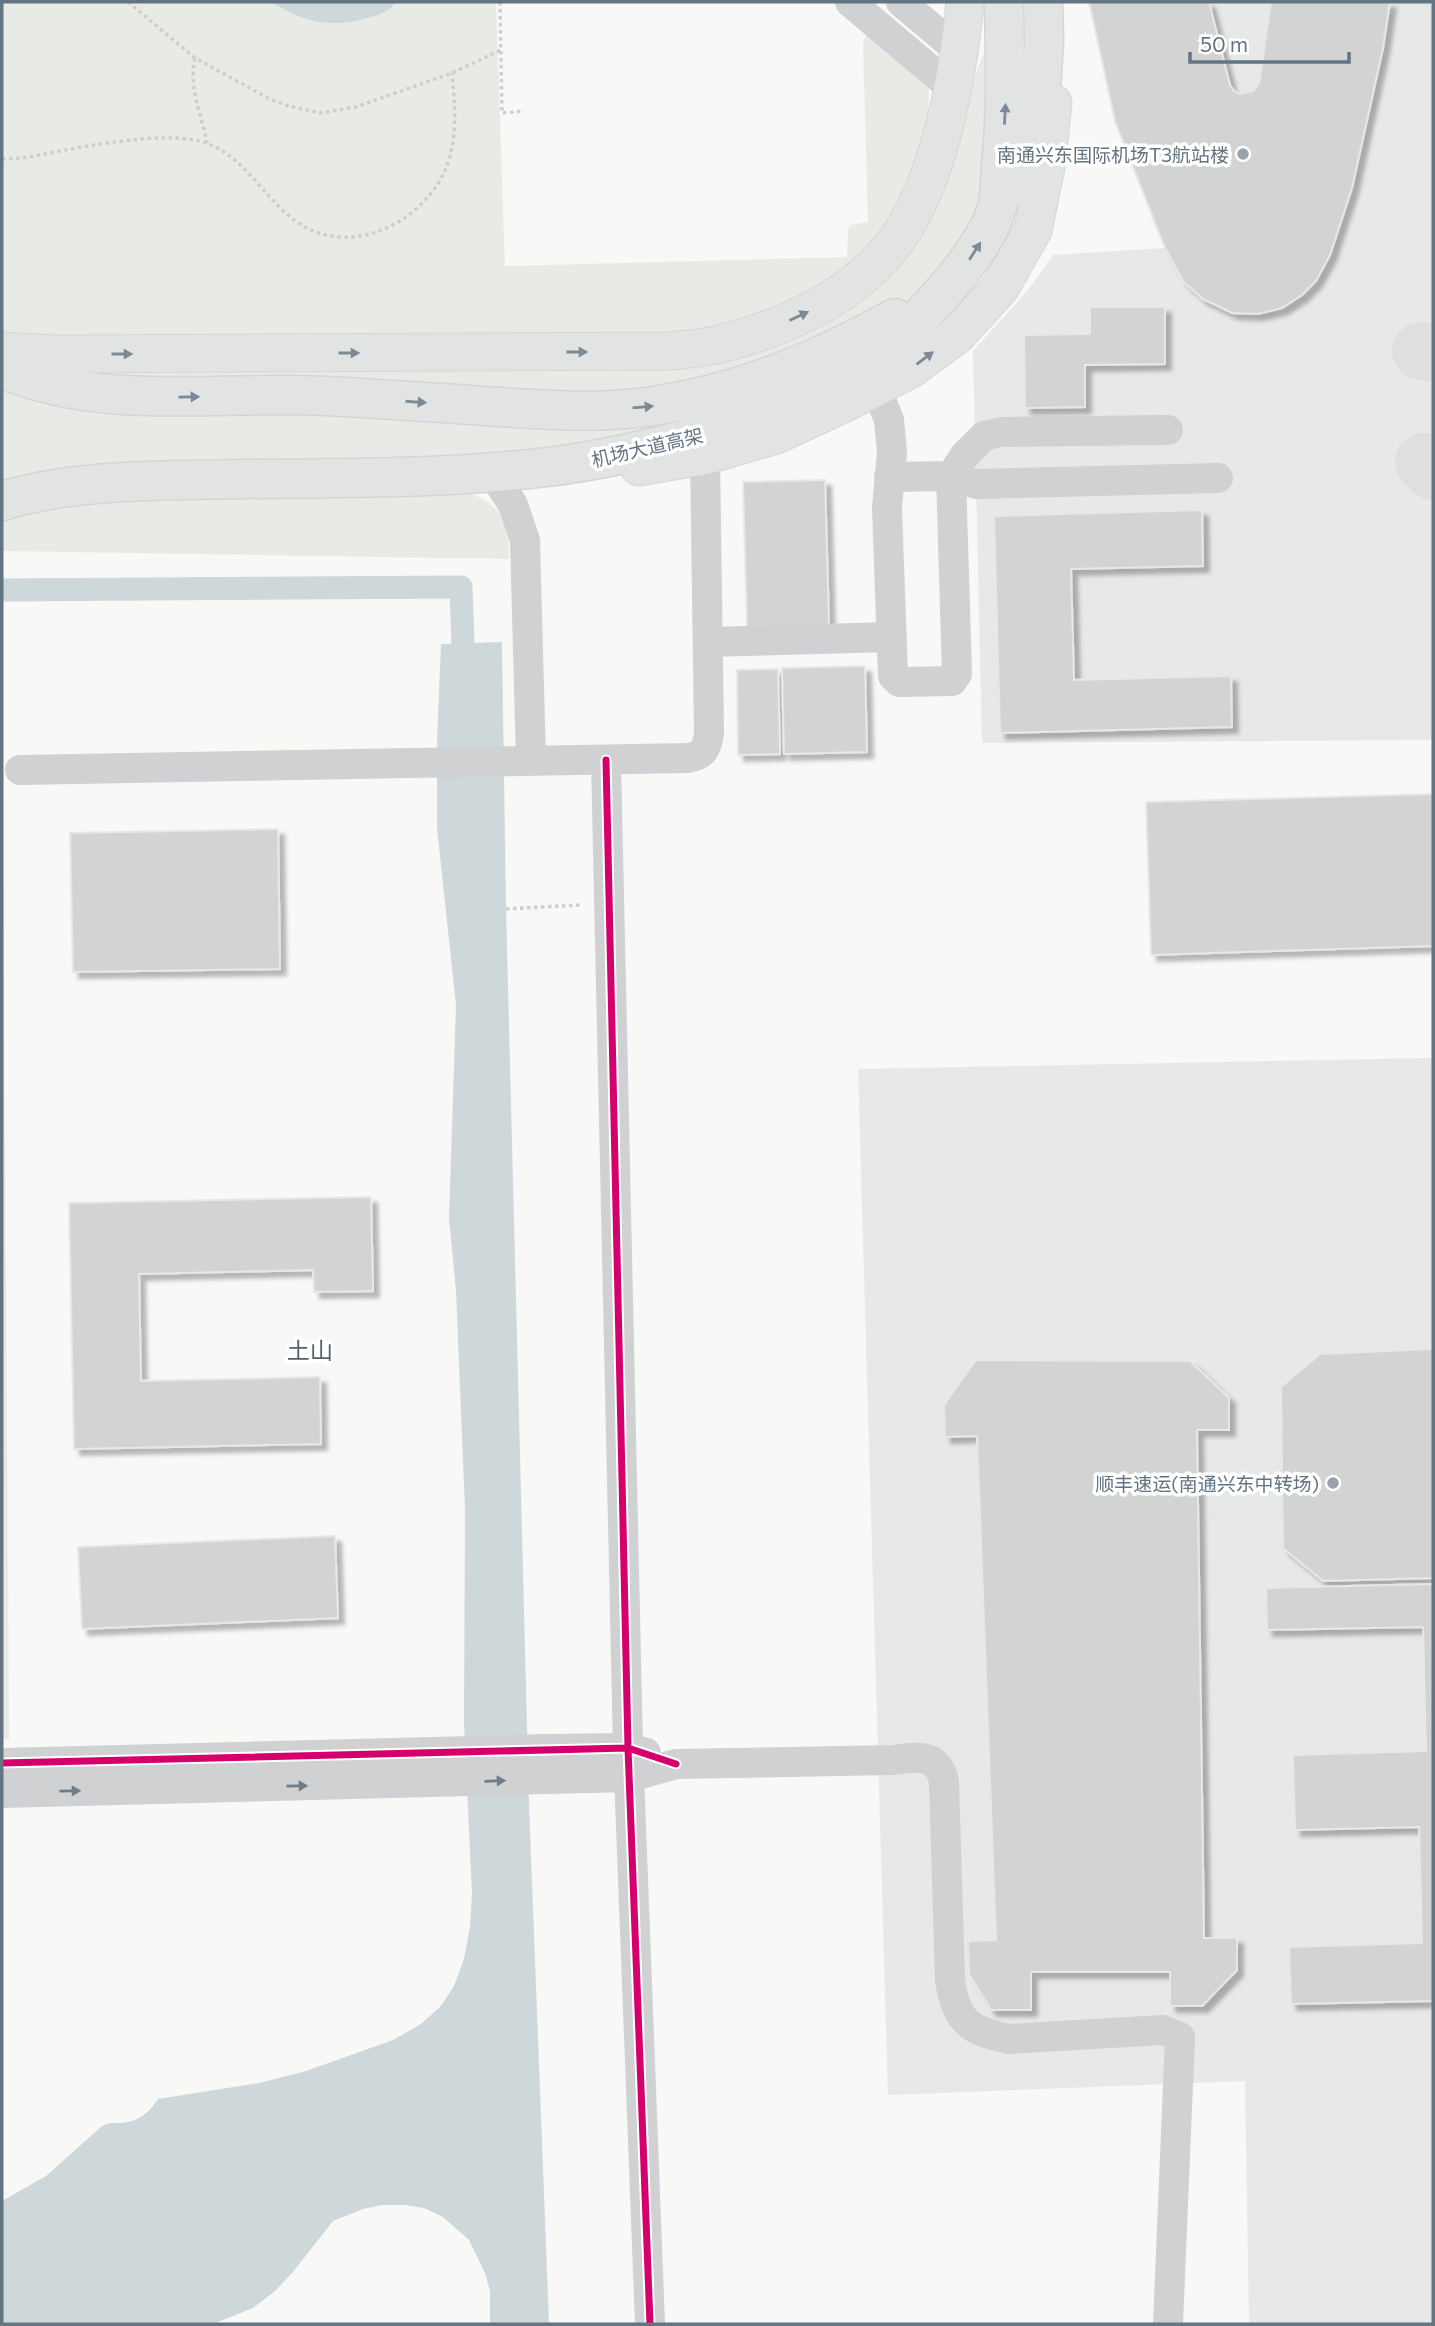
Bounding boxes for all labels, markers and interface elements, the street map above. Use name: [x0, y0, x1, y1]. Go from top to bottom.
scale bar: [1190, 21, 1349, 65]
text: 50 m: [1200, 31, 1248, 56]
one-way arrow: [999, 103, 1010, 125]
place label: 南通兴东国际机场T3航站楼: [997, 143, 1229, 166]
marker: 南通兴东国际机场T3航站楼: [1235, 146, 1251, 162]
one-way arrow: [968, 241, 981, 261]
one-way arrow: [789, 310, 809, 322]
one-way arrow: [566, 346, 588, 358]
one-way arrow: [339, 347, 361, 359]
one-way arrow: [111, 348, 133, 360]
one-way arrow: [916, 352, 934, 366]
one-way arrow: [178, 391, 200, 403]
one-way arrow: [405, 396, 427, 407]
one-way arrow: [632, 401, 654, 412]
street label: 机场大道高架: [589, 423, 705, 471]
district label: 土山: [287, 1336, 333, 1364]
place label: 顺丰速运(南通兴东中转场): [1095, 1472, 1319, 1495]
marker: 顺丰速运(南通兴东中转场): [1325, 1475, 1341, 1491]
one-way arrow: [484, 1776, 506, 1787]
one-way arrow: [287, 1780, 309, 1792]
one-way arrow: [59, 1785, 81, 1797]

